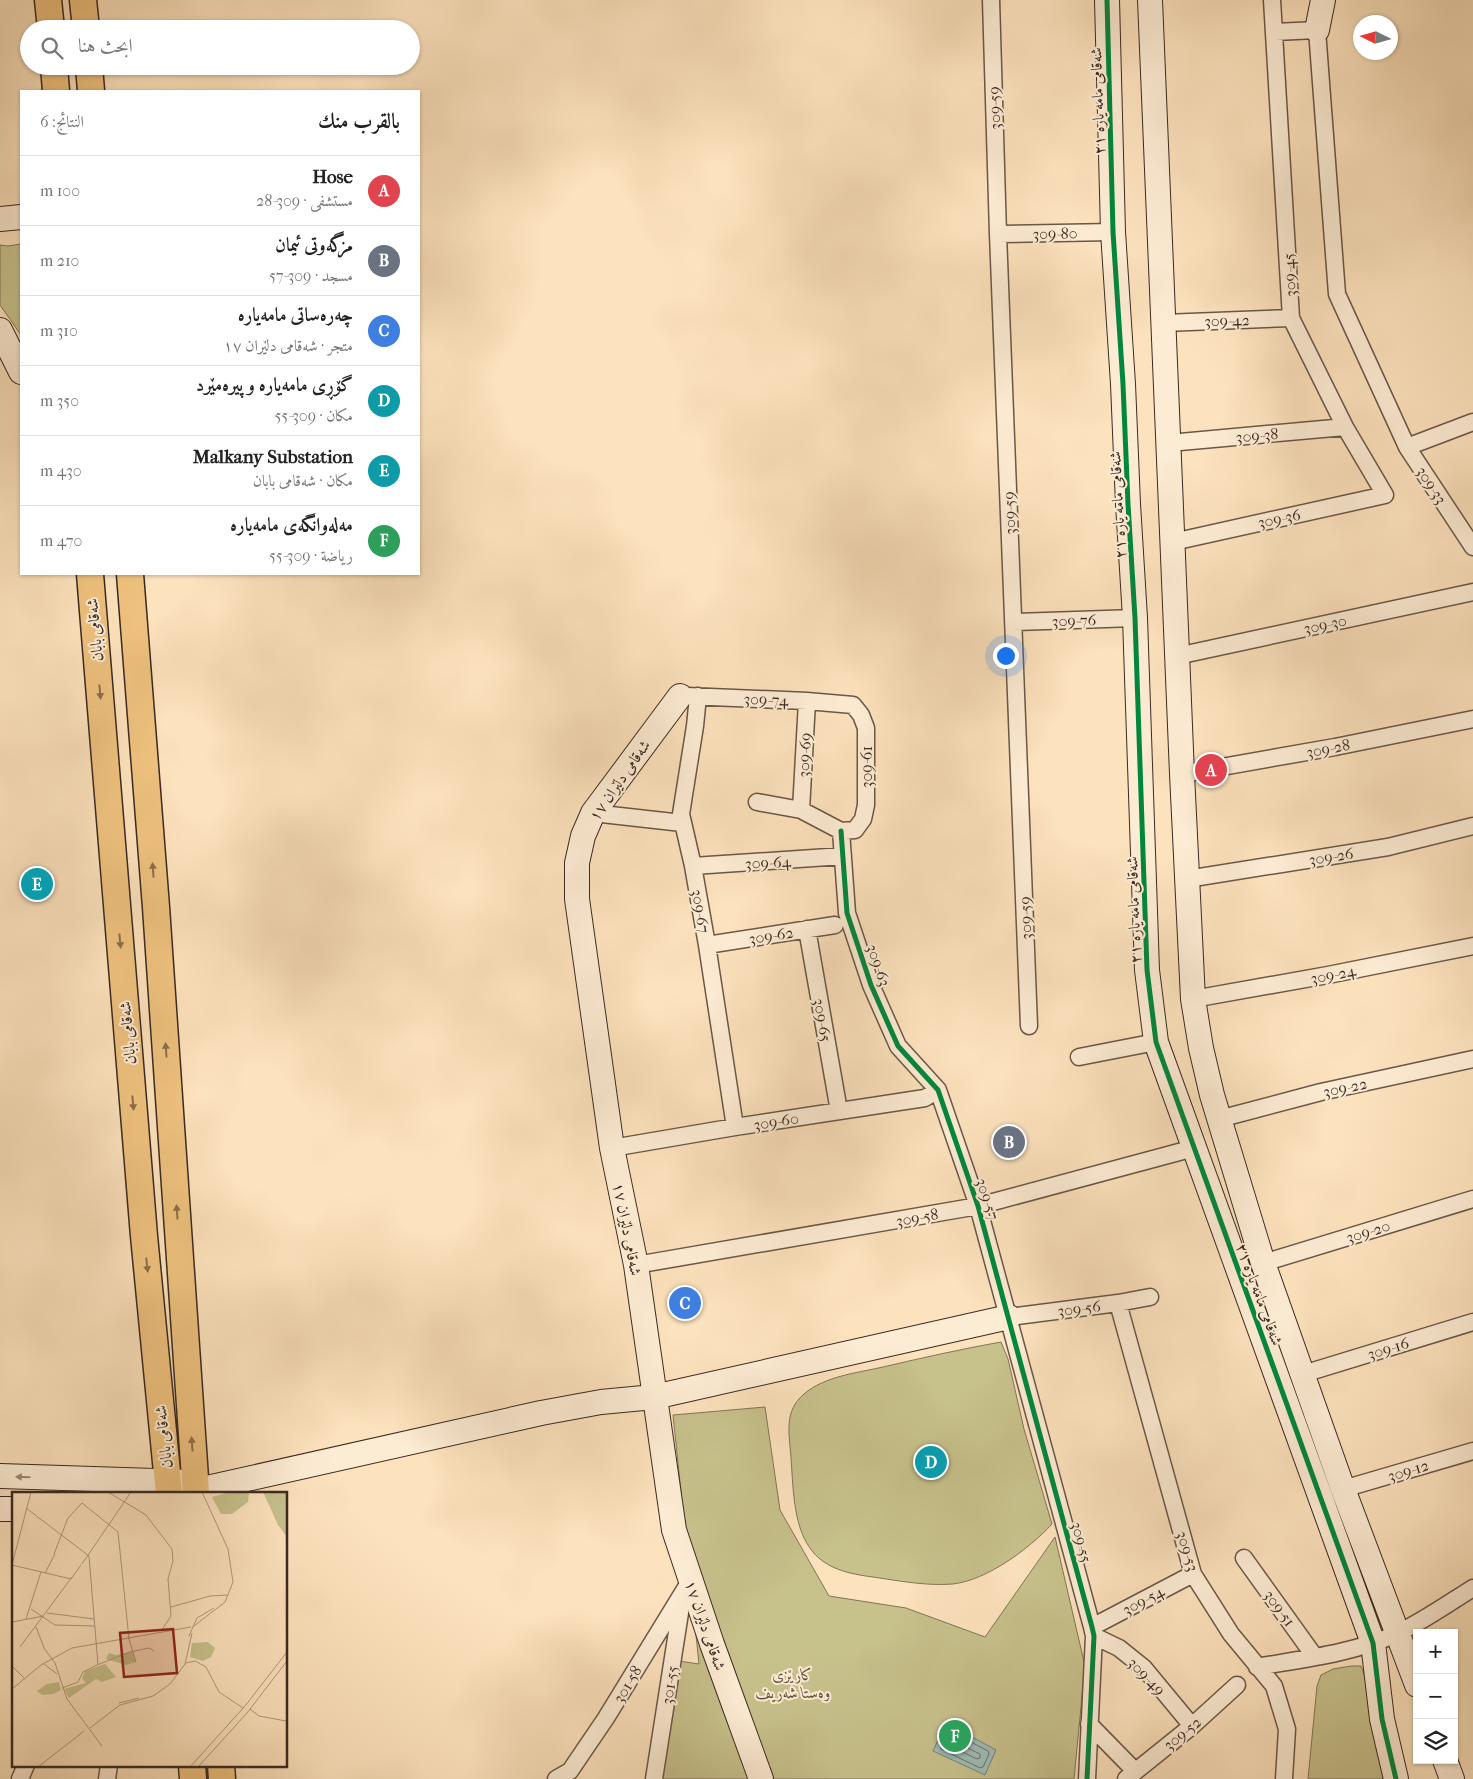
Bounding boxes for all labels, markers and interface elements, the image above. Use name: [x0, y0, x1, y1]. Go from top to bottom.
north arrow: [1353, 15, 1398, 60]
search box: [20, 20, 420, 75]
icon: search: [38, 34, 66, 62]
text: ابحث هنا: [78, 35, 133, 57]
street label: شەقامی مامە یارە ٢١: [1086, 47, 1110, 155]
street label: 309-59: [984, 86, 1005, 130]
text: بالقرب منك: [318, 109, 400, 133]
text: النتائج: 6: [40, 112, 84, 131]
text: Hose: [312, 166, 353, 188]
text: 100 m: [40, 181, 80, 200]
text: A: [379, 181, 389, 200]
text: مستشفى · 309-28: [256, 191, 353, 210]
street label: 309-80: [1032, 224, 1078, 243]
text: مزگەوتی ئیمان: [275, 234, 353, 256]
text: 210 m: [40, 251, 79, 270]
text: B: [379, 251, 389, 270]
street label: 309-45: [1279, 252, 1300, 297]
text: مسجد · 309-57: [269, 266, 353, 285]
text: چەرەساتی مامەیارە: [238, 304, 353, 326]
street label: 309-42: [1204, 310, 1250, 331]
text: 310 m: [40, 321, 78, 340]
text: C: [379, 321, 389, 340]
text: متجر · شەقامی دلێران ١٧: [223, 336, 353, 355]
text: گۆڕی مامەیارە و پیرەمێرد: [196, 374, 353, 396]
text: 350 m: [40, 391, 79, 410]
text: D: [378, 391, 390, 410]
text: مكان · 309-55: [274, 406, 353, 425]
street label: 309-38: [1235, 424, 1279, 447]
text: Malkany Substation: [193, 446, 353, 468]
street label: شەقامی مامە یارە ٢١: [1105, 451, 1131, 559]
text: 430 m: [40, 461, 82, 480]
text: E: [379, 461, 389, 480]
street label: 309-33: [1412, 463, 1451, 508]
text: مكان · شەقامی بابان: [253, 471, 353, 490]
street label: 309-59: [999, 491, 1020, 535]
street label: 309-36: [1256, 505, 1303, 532]
text: مەلەوانگەی مامەیارە: [230, 514, 353, 536]
text: 470 m: [40, 531, 82, 550]
text: F: [380, 531, 388, 550]
text: رياضة · 309-55: [269, 546, 353, 565]
street label: شەقامی بابان: [82, 598, 107, 662]
street label: 309-76: [1052, 610, 1097, 631]
street label: 309-30: [1302, 611, 1348, 638]
your location: [993, 643, 1019, 669]
one-way arrow: [96, 684, 104, 700]
street label: 309-74: [743, 689, 789, 710]
street label: 309-69: [794, 732, 815, 778]
street label: 309-28: [1305, 735, 1352, 762]
street label: شەقامی دلێران ١٧: [585, 736, 654, 824]
street label: 309-61: [857, 746, 876, 788]
pin: A: [1195, 751, 1227, 789]
street label: 309-26: [1307, 844, 1355, 869]
street label: 309-64: [745, 852, 792, 873]
street label: شەقامی مامە یارە ٢١: [1122, 856, 1146, 964]
one-way arrow: [149, 862, 157, 878]
pin: E: [21, 865, 53, 903]
street label: 309-67: [687, 888, 714, 935]
street label: 309-59: [1015, 896, 1036, 940]
street label: 309-62: [747, 923, 795, 948]
one-way arrow: [116, 934, 124, 950]
street label: 309-63: [863, 942, 895, 989]
street label: 309-24: [1309, 961, 1358, 988]
street label: 309-65: [809, 997, 836, 1043]
street label: شەقامی بابان: [115, 1001, 140, 1065]
one-way arrow: [161, 1042, 169, 1058]
street label: 309-22: [1321, 1074, 1369, 1101]
one-way arrow: [129, 1096, 137, 1112]
street label: 309-60: [752, 1109, 800, 1134]
pin: B: [993, 1123, 1025, 1161]
street label: 309-57: [972, 1176, 1003, 1223]
street label: شەقامی دلێران ١٧: [609, 1181, 646, 1277]
one-way arrow: [172, 1204, 180, 1220]
street label: 309-58: [894, 1204, 940, 1231]
street label: 309-20: [1344, 1216, 1392, 1247]
street label: شەقامی مامە یارە ٢١: [1231, 1240, 1287, 1348]
one-way arrow: [143, 1257, 151, 1273]
pin: C: [669, 1284, 701, 1322]
street label: 309-56: [1056, 1296, 1102, 1321]
street label: 309-16: [1365, 1333, 1411, 1364]
street label: شەقامی بابان: [151, 1404, 176, 1469]
one-way arrow: [187, 1436, 195, 1452]
pin: D: [915, 1443, 947, 1481]
street label: 309-12: [1385, 1455, 1431, 1486]
one-way arrow: [15, 1473, 31, 1481]
inset map: [12, 1492, 288, 1766]
street label: 309-55: [1067, 1520, 1096, 1565]
street label: 309-53: [1172, 1529, 1203, 1574]
street label: شەقامی دلێران ١٧: [681, 1577, 730, 1673]
street label: 309-54: [1119, 1581, 1168, 1619]
street label: 309-51: [1260, 1586, 1299, 1630]
map controls: [1413, 1629, 1458, 1764]
button: +: [1413, 1629, 1458, 1674]
street label: 309-49: [1124, 1653, 1169, 1699]
street label: 301-58: [609, 1662, 646, 1706]
street label: 301-55: [657, 1664, 682, 1706]
park label: کارێزی وەستا شەریف: [755, 1665, 831, 1703]
button: −: [1413, 1674, 1458, 1719]
street label: 309-52: [1160, 1712, 1205, 1754]
pin: F: [939, 1717, 971, 1755]
button: layers: [1413, 1719, 1458, 1764]

